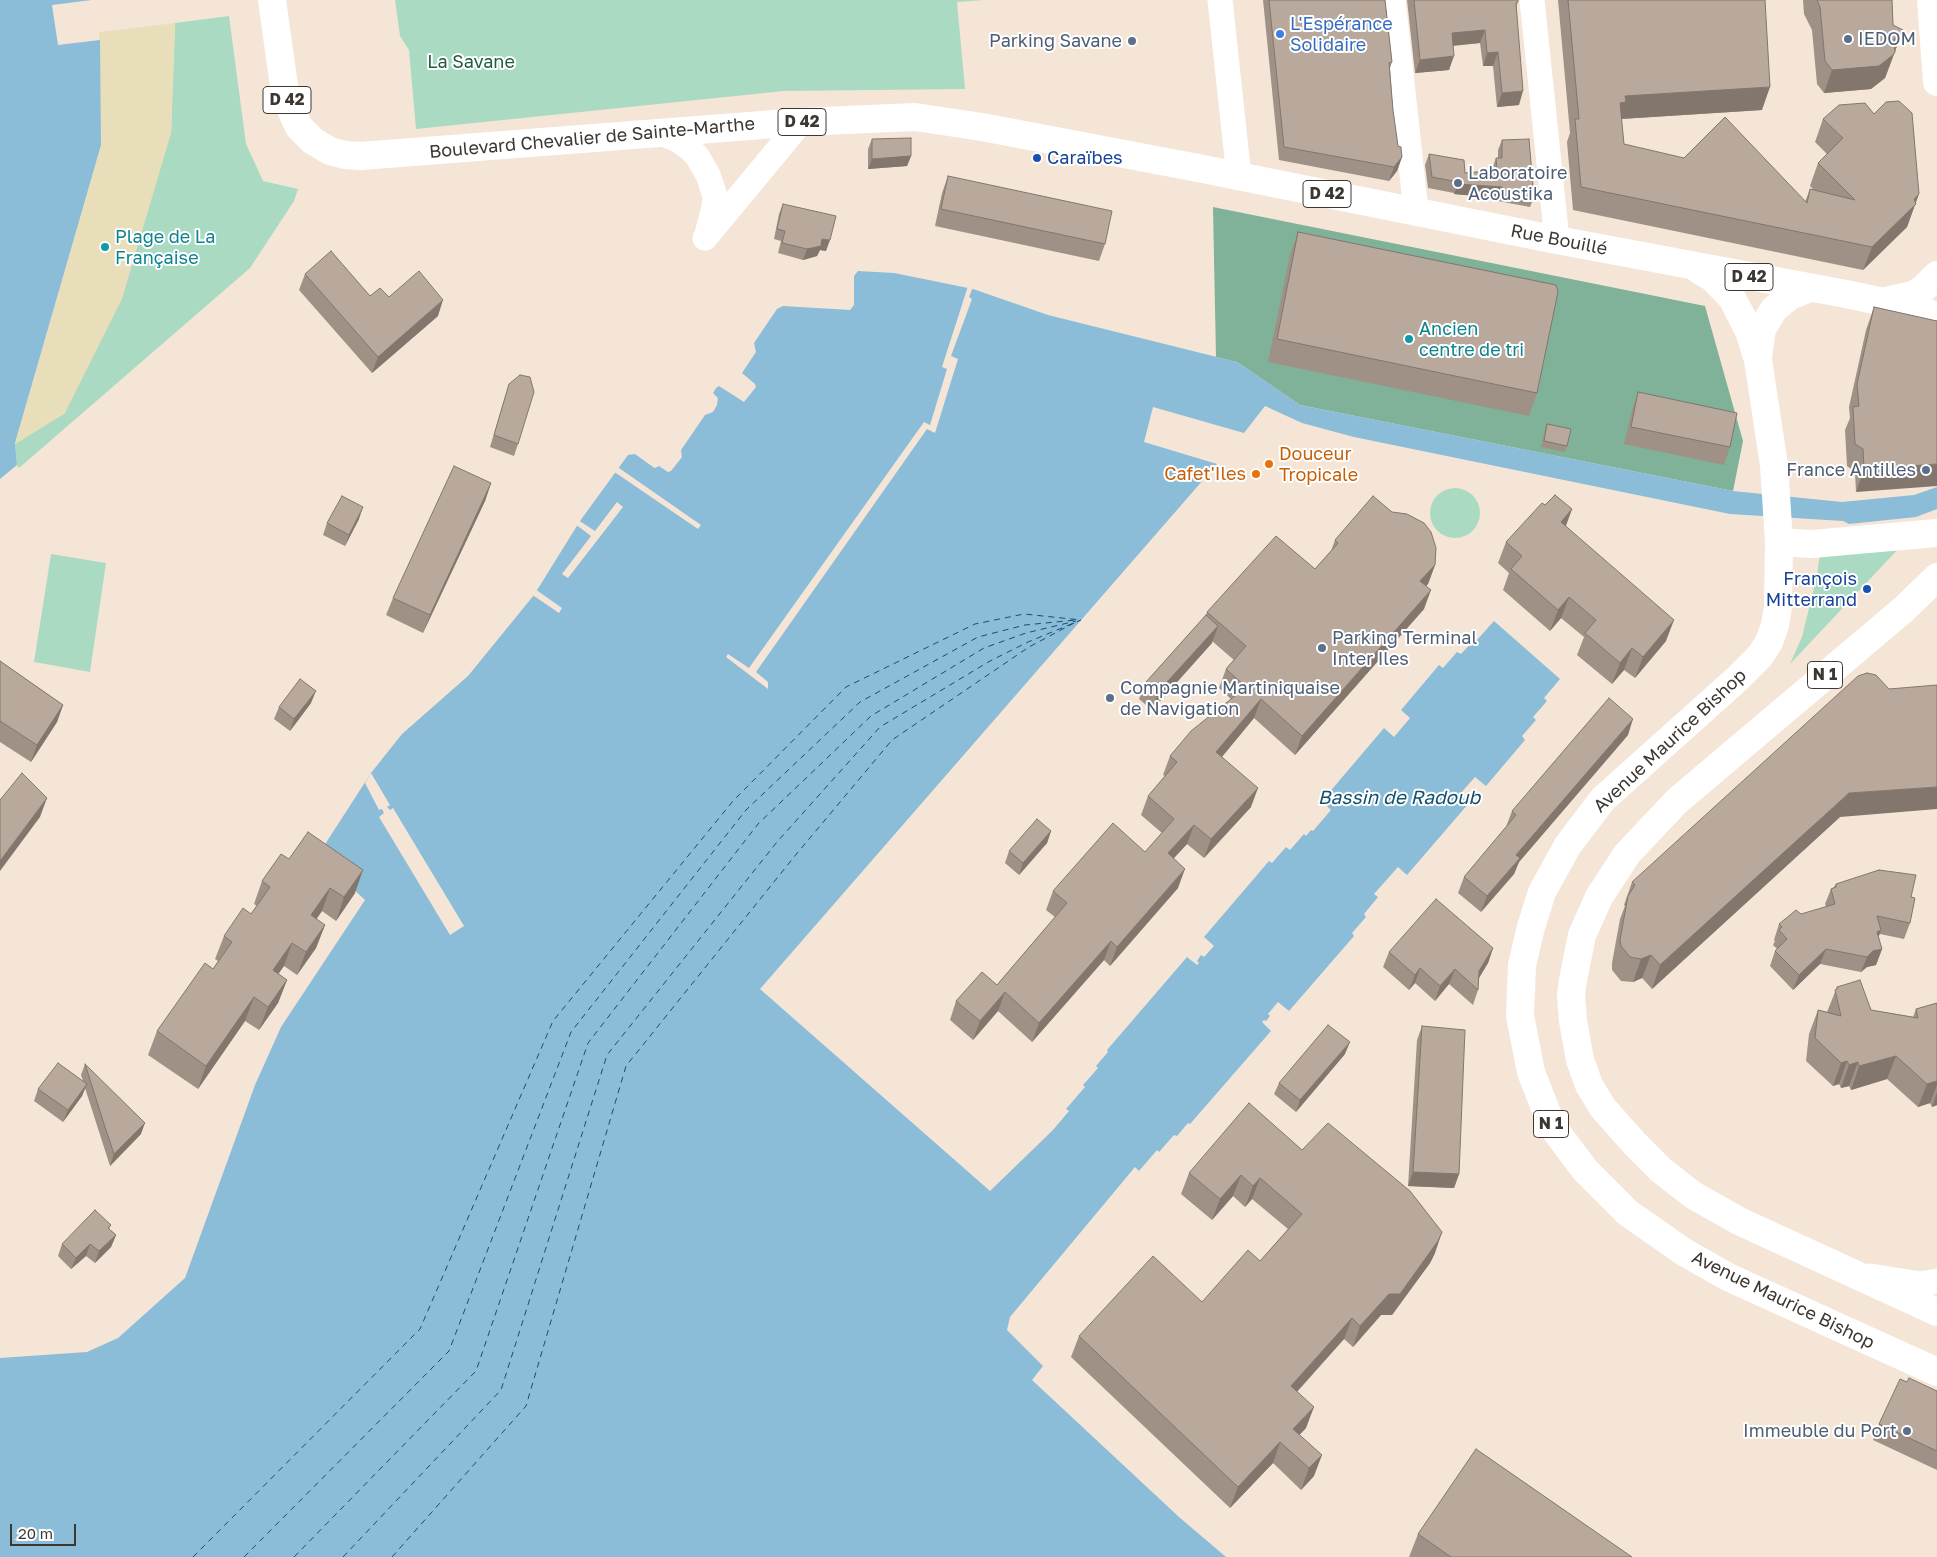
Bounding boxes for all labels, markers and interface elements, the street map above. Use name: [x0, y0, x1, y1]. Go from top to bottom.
place label: L'Espérance Solidaire: [1290, 13, 1393, 56]
marker: L'Espérance Solidaire: [1274, 28, 1286, 40]
place label: IEDOM: [1858, 28, 1916, 50]
place label: Parking Savane: [989, 30, 1122, 52]
marker: IEDOM: [1842, 33, 1854, 45]
marker: Parking Savane: [1126, 35, 1138, 47]
park label: La Savane: [427, 51, 515, 73]
road number: D 42: [263, 86, 311, 114]
road number: D 42: [778, 108, 826, 136]
street label: Boulevard Chevalier de Sainte-Marthe: [428, 113, 756, 163]
place label: Caraïbes: [1047, 147, 1123, 169]
marker: Caraïbes: [1031, 152, 1043, 164]
place label: Laboratoire Acoustika: [1468, 162, 1567, 204]
marker: Laboratoire Acoustika: [1452, 177, 1464, 189]
road number: D 42: [1303, 180, 1351, 208]
street label: Rue Bouillé: [1509, 220, 1609, 260]
place label: Plage de La Française: [115, 226, 215, 268]
marker: Plage de La Française: [99, 241, 111, 253]
road number: D 42: [1725, 264, 1773, 290]
place label: Ancien centre de tri: [1419, 318, 1524, 360]
marker: Ancien centre de tri: [1403, 333, 1415, 345]
place label: Douceur Tropicale: [1279, 443, 1358, 486]
marker: Douceur Tropicale: [1263, 458, 1275, 470]
place label: France Antilles: [1786, 459, 1916, 481]
place label: Cafet'Iles: [1164, 463, 1246, 485]
marker: France Antilles: [1920, 464, 1932, 476]
marker: Cafet'Iles: [1250, 468, 1262, 480]
place label: François Mitterrand: [1766, 568, 1857, 610]
marker: François Mitterrand: [1861, 583, 1873, 595]
place label: Parking Terminal Inter Iles: [1332, 627, 1477, 670]
marker: Parking Terminal Inter Iles: [1316, 642, 1328, 654]
road number: N 1: [1808, 662, 1842, 688]
street label: Avenue Maurice Bishop: [1589, 665, 1751, 817]
place label: Compagnie Martiniquaise de Navigation: [1120, 677, 1340, 720]
marker: Compagnie Martiniquaise de Navigation: [1104, 692, 1116, 704]
water label: Bassin de Radoub: [1318, 787, 1480, 809]
road number: N 1: [1534, 1110, 1568, 1138]
street label: Avenue Maurice Bishop: [1688, 1246, 1878, 1354]
place label: Immeuble du Port: [1743, 1420, 1897, 1442]
marker: Immeuble du Port: [1901, 1425, 1913, 1437]
scale bar: [12, 1514, 79, 1546]
text: 20 m: [18, 1524, 53, 1542]

